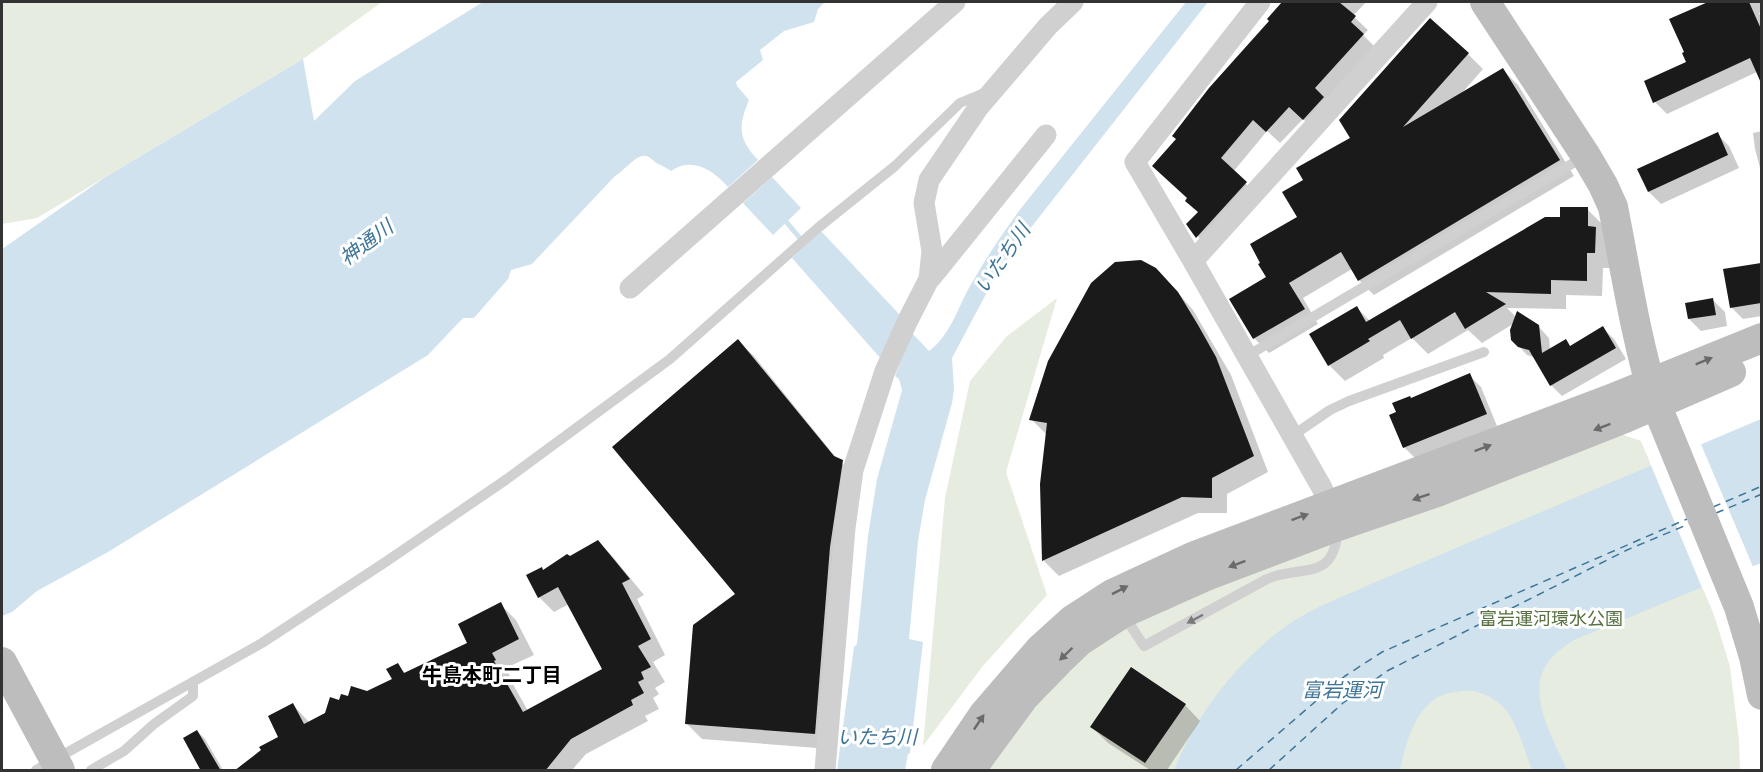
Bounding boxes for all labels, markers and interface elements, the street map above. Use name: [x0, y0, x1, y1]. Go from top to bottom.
water label: 神通川: [335, 213, 399, 270]
water label: いたち川: [969, 216, 1036, 298]
one-way arrow: [1695, 356, 1713, 366]
one-way arrow: [1593, 422, 1611, 432]
one-way arrow: [1474, 443, 1492, 452]
one-way arrow: [1411, 493, 1429, 503]
one-way arrow: [1292, 512, 1310, 522]
one-way arrow: [1228, 560, 1246, 569]
one-way arrow: [1112, 585, 1129, 595]
park label: 富岩運河環水公園: [1479, 607, 1623, 630]
one-way arrow: [1187, 614, 1204, 624]
one-way arrow: [1060, 647, 1074, 661]
district label: 牛島本町二丁目: [422, 662, 562, 687]
water label: 富岩運河: [1302, 677, 1386, 702]
one-way arrow: [973, 714, 984, 730]
water label: いたち川: [837, 724, 919, 749]

